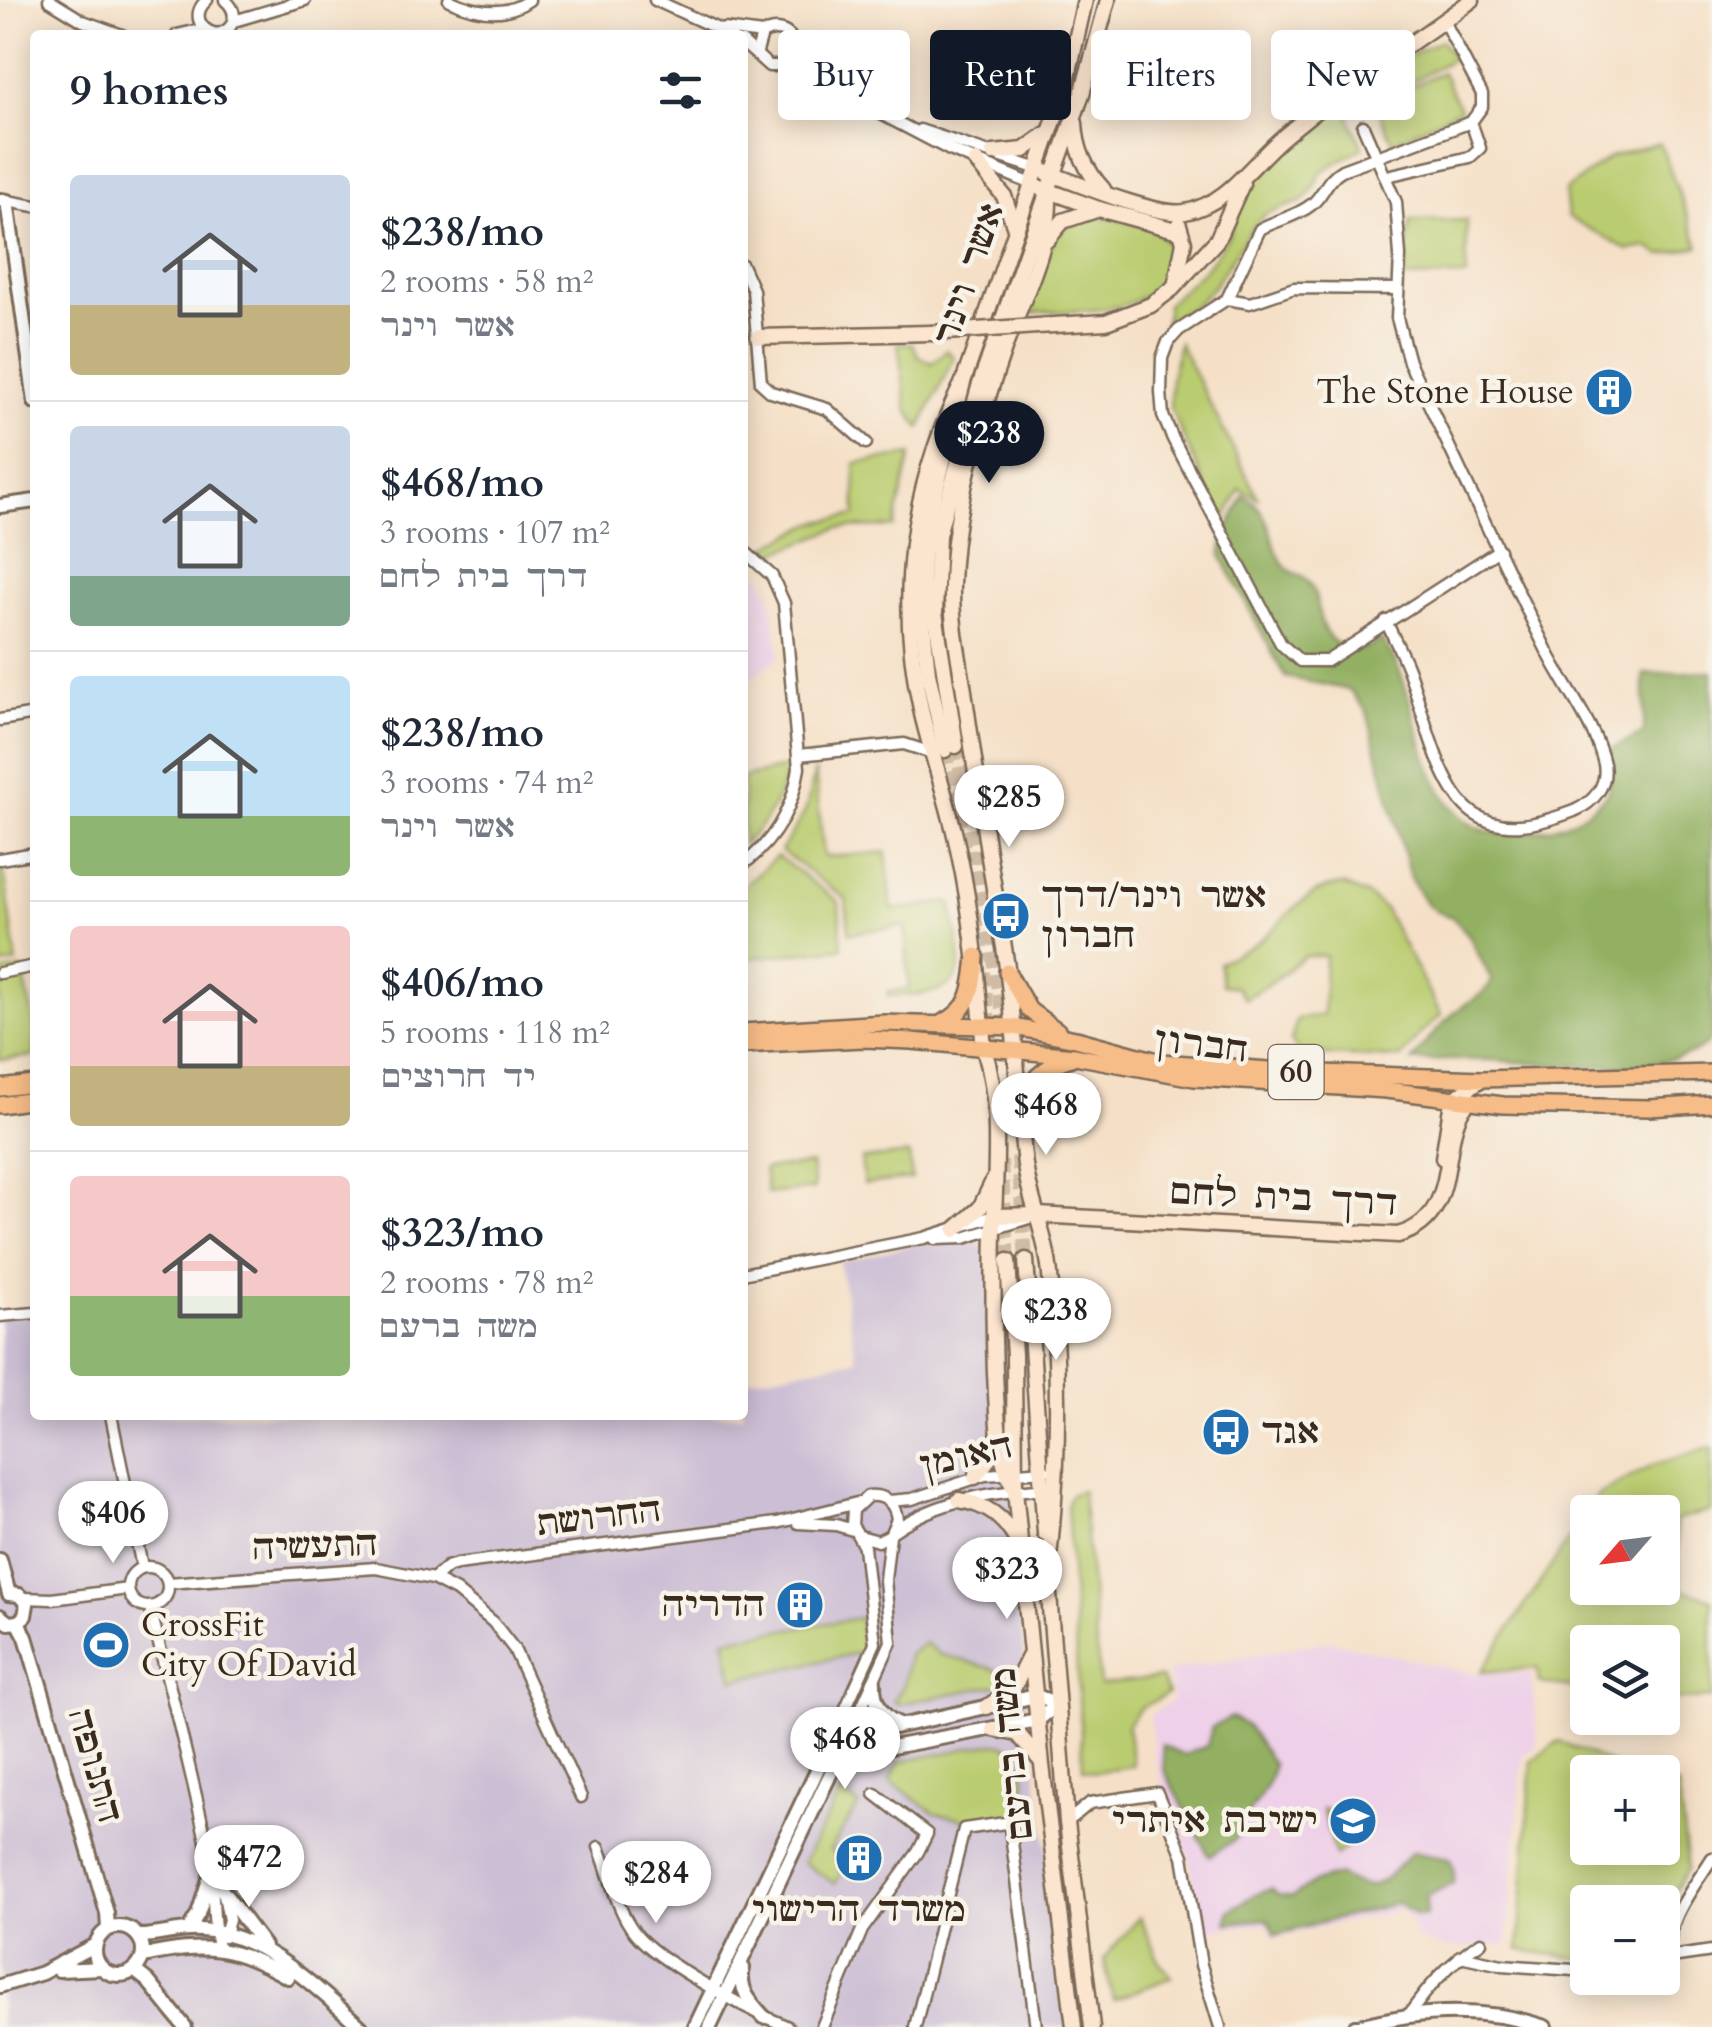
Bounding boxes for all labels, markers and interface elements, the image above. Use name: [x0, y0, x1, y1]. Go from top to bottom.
chip: Buy: [778, 30, 910, 120]
chip: Rent: [930, 30, 1071, 120]
chip: Filters: [1091, 30, 1251, 120]
chip: New: [1271, 30, 1415, 120]
text: 9 homes: [70, 62, 228, 119]
icon: filters: [653, 63, 708, 118]
street label: אשר וינר: [922, 196, 1016, 352]
text: $238/mo: [380, 203, 544, 260]
icon: home: [150, 215, 270, 335]
text: 2 rooms · 58 m²: [380, 260, 593, 304]
text: אשר וינר: [380, 304, 515, 348]
building icon: The Stone House: [1583, 366, 1635, 418]
place label: The Stone House: [1316, 368, 1574, 416]
pin: $238: [930, 401, 1048, 486]
text: $238: [956, 411, 1022, 455]
text: $468/mo: [380, 454, 544, 511]
icon: home: [150, 466, 270, 586]
text: 3 rooms · 107 m²: [380, 511, 610, 555]
text: דרך בית לחם: [380, 555, 587, 599]
text: $238/mo: [380, 704, 544, 761]
icon: home: [150, 716, 270, 836]
text: 3 rooms · 74 m²: [380, 761, 593, 805]
pin: $285: [950, 765, 1068, 850]
text: $285: [976, 775, 1042, 819]
text: אשר וינר: [380, 805, 515, 849]
place label: אשר וינר/דרך חברון: [1041, 872, 1267, 960]
bus stop icon: אשר וינר/דרך חברון: [980, 890, 1032, 942]
text: $406/mo: [380, 954, 544, 1011]
icon: home: [150, 966, 270, 1086]
text: 5 rooms · 118 m²: [380, 1011, 610, 1055]
street label: חברון: [1151, 1015, 1251, 1075]
road number: 60: [1268, 1045, 1324, 1099]
text: יד חרוצים: [380, 1055, 536, 1099]
pin: $468: [987, 1073, 1105, 1158]
text: $468: [1013, 1083, 1079, 1127]
street label: דרך בית לחם: [1170, 1168, 1398, 1228]
text: $323/mo: [380, 1204, 544, 1261]
icon: home: [150, 1216, 270, 1336]
text: 2 rooms · 78 m²: [380, 1261, 593, 1305]
pin: $238: [997, 1278, 1115, 1363]
text: $238: [1023, 1288, 1089, 1332]
text: משה ברעם: [380, 1305, 538, 1349]
bus stop icon: אגד: [1200, 1406, 1252, 1458]
place label: אגד: [1261, 1408, 1319, 1456]
street label: האומן: [915, 1422, 1017, 1490]
pin: $406: [54, 1481, 172, 1566]
street label: החרושת: [534, 1486, 664, 1548]
text: $406: [80, 1491, 146, 1535]
north arrow: [1570, 1495, 1680, 1605]
map controls: [1570, 1495, 1680, 1995]
street label: התעשיה: [252, 1520, 378, 1572]
pin: $323: [948, 1537, 1066, 1622]
text: $323: [974, 1547, 1040, 1591]
building icon: הדריה: [774, 1579, 826, 1631]
place label: הדריה: [662, 1581, 765, 1629]
place label: CrossFit City Of David: [141, 1601, 357, 1689]
sports icon: CrossFit City Of David: [80, 1619, 132, 1671]
button: layers: [1570, 1625, 1680, 1735]
street label: משה ברעם: [979, 1664, 1045, 1842]
street label: התנופה: [56, 1703, 134, 1829]
pin: $468: [786, 1707, 904, 1792]
text: $468: [812, 1717, 878, 1761]
button: +: [1570, 1755, 1680, 1865]
school or university icon: ישיבת איתרי: [1327, 1795, 1379, 1847]
place label: ישיבת איתרי: [1111, 1797, 1318, 1845]
pin: $472: [190, 1825, 308, 1910]
building icon: משרד הרישוי: [833, 1832, 885, 1884]
text: $472: [216, 1835, 282, 1879]
pin: $284: [597, 1841, 715, 1926]
text: $284: [623, 1851, 689, 1895]
button: −: [1570, 1885, 1680, 1995]
place label: משרד הרישוי: [752, 1886, 966, 1934]

